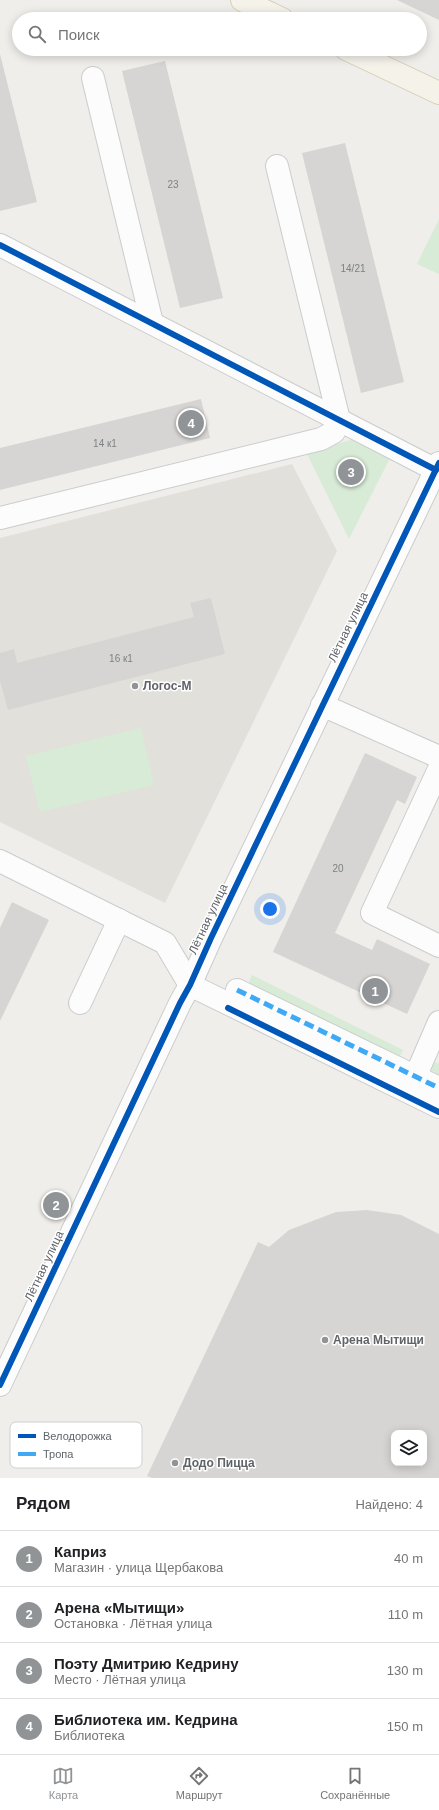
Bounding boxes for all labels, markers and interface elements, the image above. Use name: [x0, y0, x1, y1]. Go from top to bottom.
search box: [12, 12, 427, 56]
icon: search: [26, 23, 48, 45]
text: Поиск: [58, 26, 100, 43]
house number: 23: [167, 179, 179, 190]
house number: 14/21: [340, 263, 366, 274]
pin: 4: [178, 408, 204, 438]
house number: 14 к1: [93, 438, 117, 449]
pin: 3: [338, 457, 364, 487]
street label: Лётная улица: [325, 589, 371, 664]
house number: 16 к1: [109, 653, 133, 664]
place label: Логос-М: [143, 679, 191, 693]
marker: Логос-М: [130, 681, 140, 691]
house number: 20: [332, 863, 344, 874]
street label: Лётная улица: [186, 881, 231, 956]
your location: [260, 899, 280, 919]
pin: 1: [362, 976, 388, 1006]
pin: 2: [43, 1190, 69, 1220]
street label: Лётная улица: [22, 1228, 67, 1303]
place label: Арена Мытищи: [333, 1333, 424, 1347]
marker: Арена Мытищи: [320, 1335, 330, 1345]
legend: [10, 1422, 142, 1468]
text: Велодорожка: [43, 1430, 113, 1442]
map controls: [391, 1430, 427, 1466]
button: layers: [391, 1430, 427, 1466]
text: Тропа: [43, 1448, 74, 1460]
place label: Додо Пицца: [183, 1456, 255, 1470]
marker: Додо Пицца: [170, 1458, 180, 1468]
text: Рядом: [16, 1494, 71, 1513]
text: Найдено: 4: [355, 1497, 423, 1512]
text: Каприз: [54, 1543, 107, 1560]
text: 1: [25, 1551, 33, 1566]
text: 40 m: [394, 1551, 423, 1566]
text: Магазин · улица Щербакова: [54, 1560, 223, 1575]
text: Арена «Мытищи»: [54, 1599, 184, 1616]
text: 2: [25, 1607, 33, 1622]
text: 110 m: [388, 1607, 423, 1622]
text: Остановка · Лётная улица: [54, 1616, 212, 1631]
text: Поэту Дмитрию Кедрину: [54, 1655, 239, 1672]
text: 3: [25, 1663, 33, 1678]
text: 130 m: [387, 1663, 423, 1678]
text: Место · Лётная улица: [54, 1672, 186, 1687]
text: Библиотека им. Кедрина: [54, 1711, 238, 1728]
text: 4: [25, 1719, 33, 1734]
text: 150 m: [387, 1719, 423, 1734]
text: Библиотека: [54, 1728, 125, 1743]
tab: Карта: [49, 1765, 78, 1801]
tab: Маршрут: [176, 1765, 223, 1801]
tab: Сохранённые: [320, 1765, 390, 1801]

